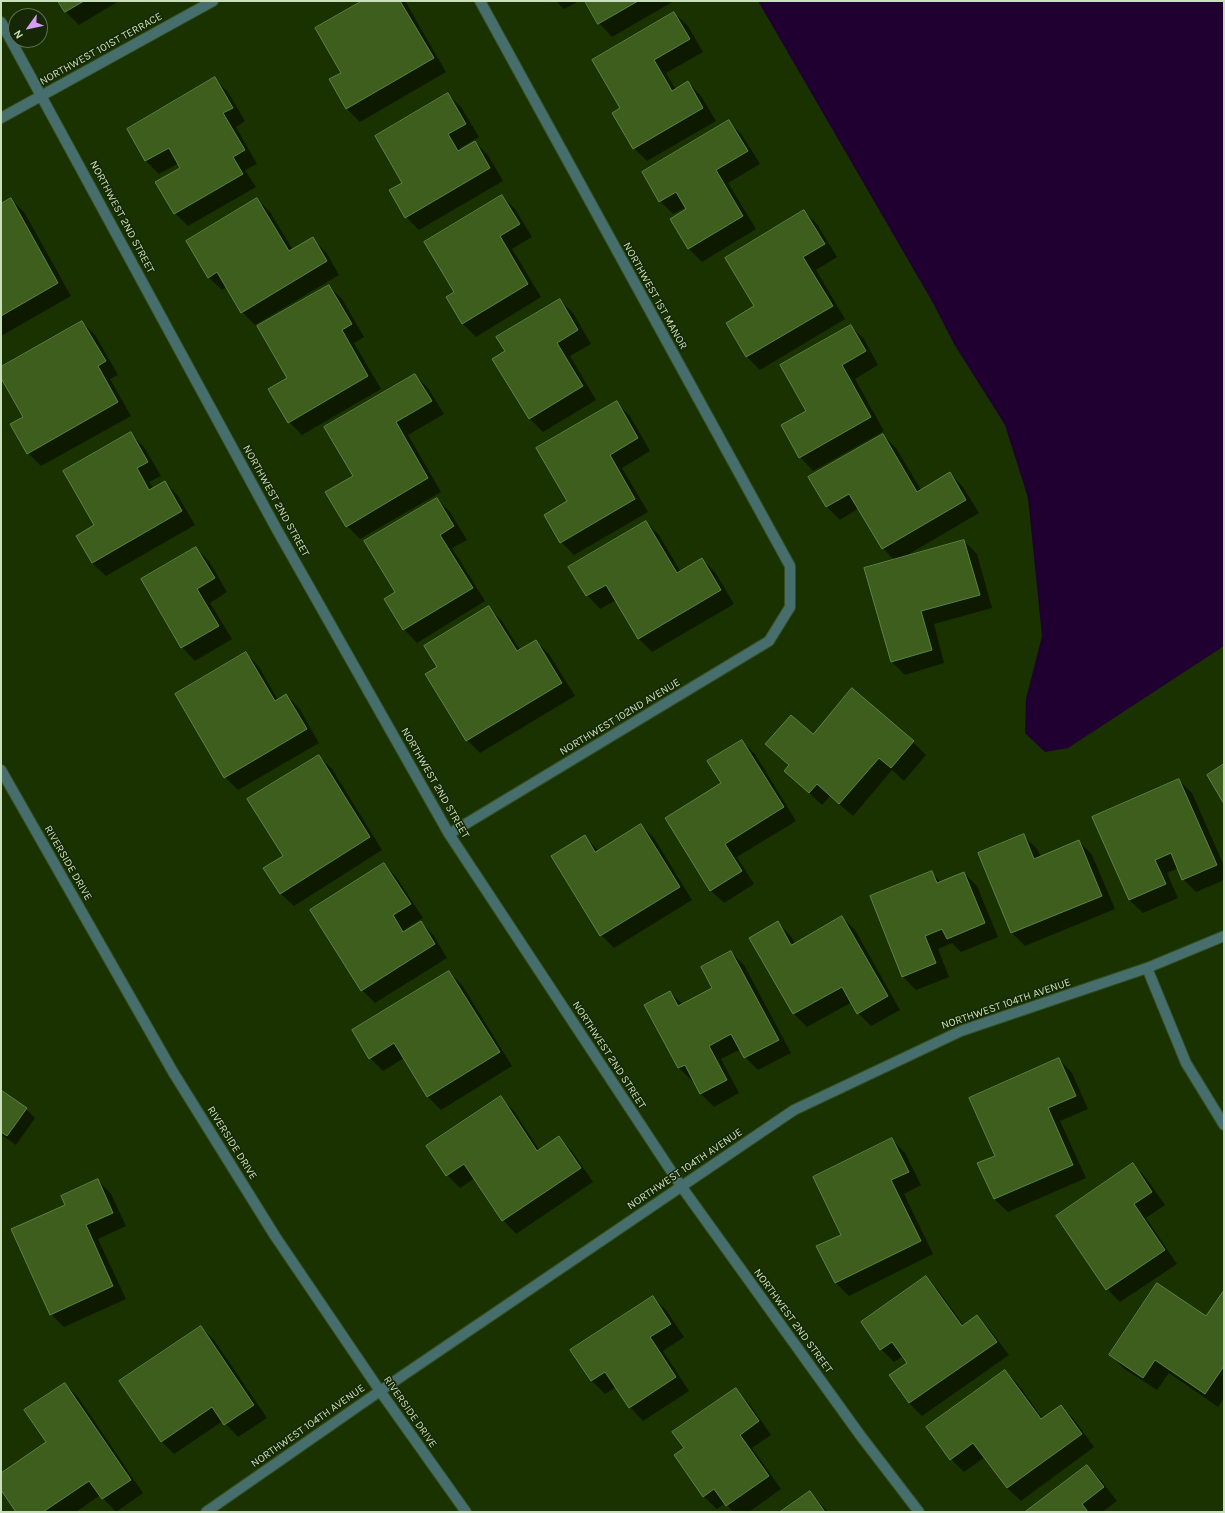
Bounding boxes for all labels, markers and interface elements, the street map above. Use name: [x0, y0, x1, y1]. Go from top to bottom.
north arrow: [8, 8, 48, 48]
street label: NORTHWEST 101ST TERRACE: [37, 10, 165, 88]
text: N: [11, 27, 26, 41]
street label: NORTHWEST 2ND STREET: [87, 158, 157, 276]
street label: NORTHWEST 1ST MANOR: [620, 240, 690, 352]
street label: NORTHWEST 2ND STREET: [240, 443, 312, 559]
street label: NORTHWEST 102ND AVENUE: [557, 676, 683, 758]
street label: NORTHWEST 2ND STREET: [398, 725, 472, 841]
street label: RIVERSIDE DRIVE: [41, 823, 95, 903]
street label: NORTHWEST 104TH AVENUE: [940, 976, 1072, 1032]
street label: NORTHWEST 2ND STREET: [569, 999, 649, 1111]
street label: RIVERSIDE DRIVE: [204, 1104, 260, 1182]
street label: NORTHWEST 104TH AVENUE: [625, 1125, 745, 1213]
street label: NORTHWEST 2ND STREET: [751, 1266, 835, 1376]
street label: RIVERSIDE DRIVE: [380, 1374, 440, 1450]
street label: NORTHWEST 104TH AVENUE: [248, 1382, 368, 1470]

